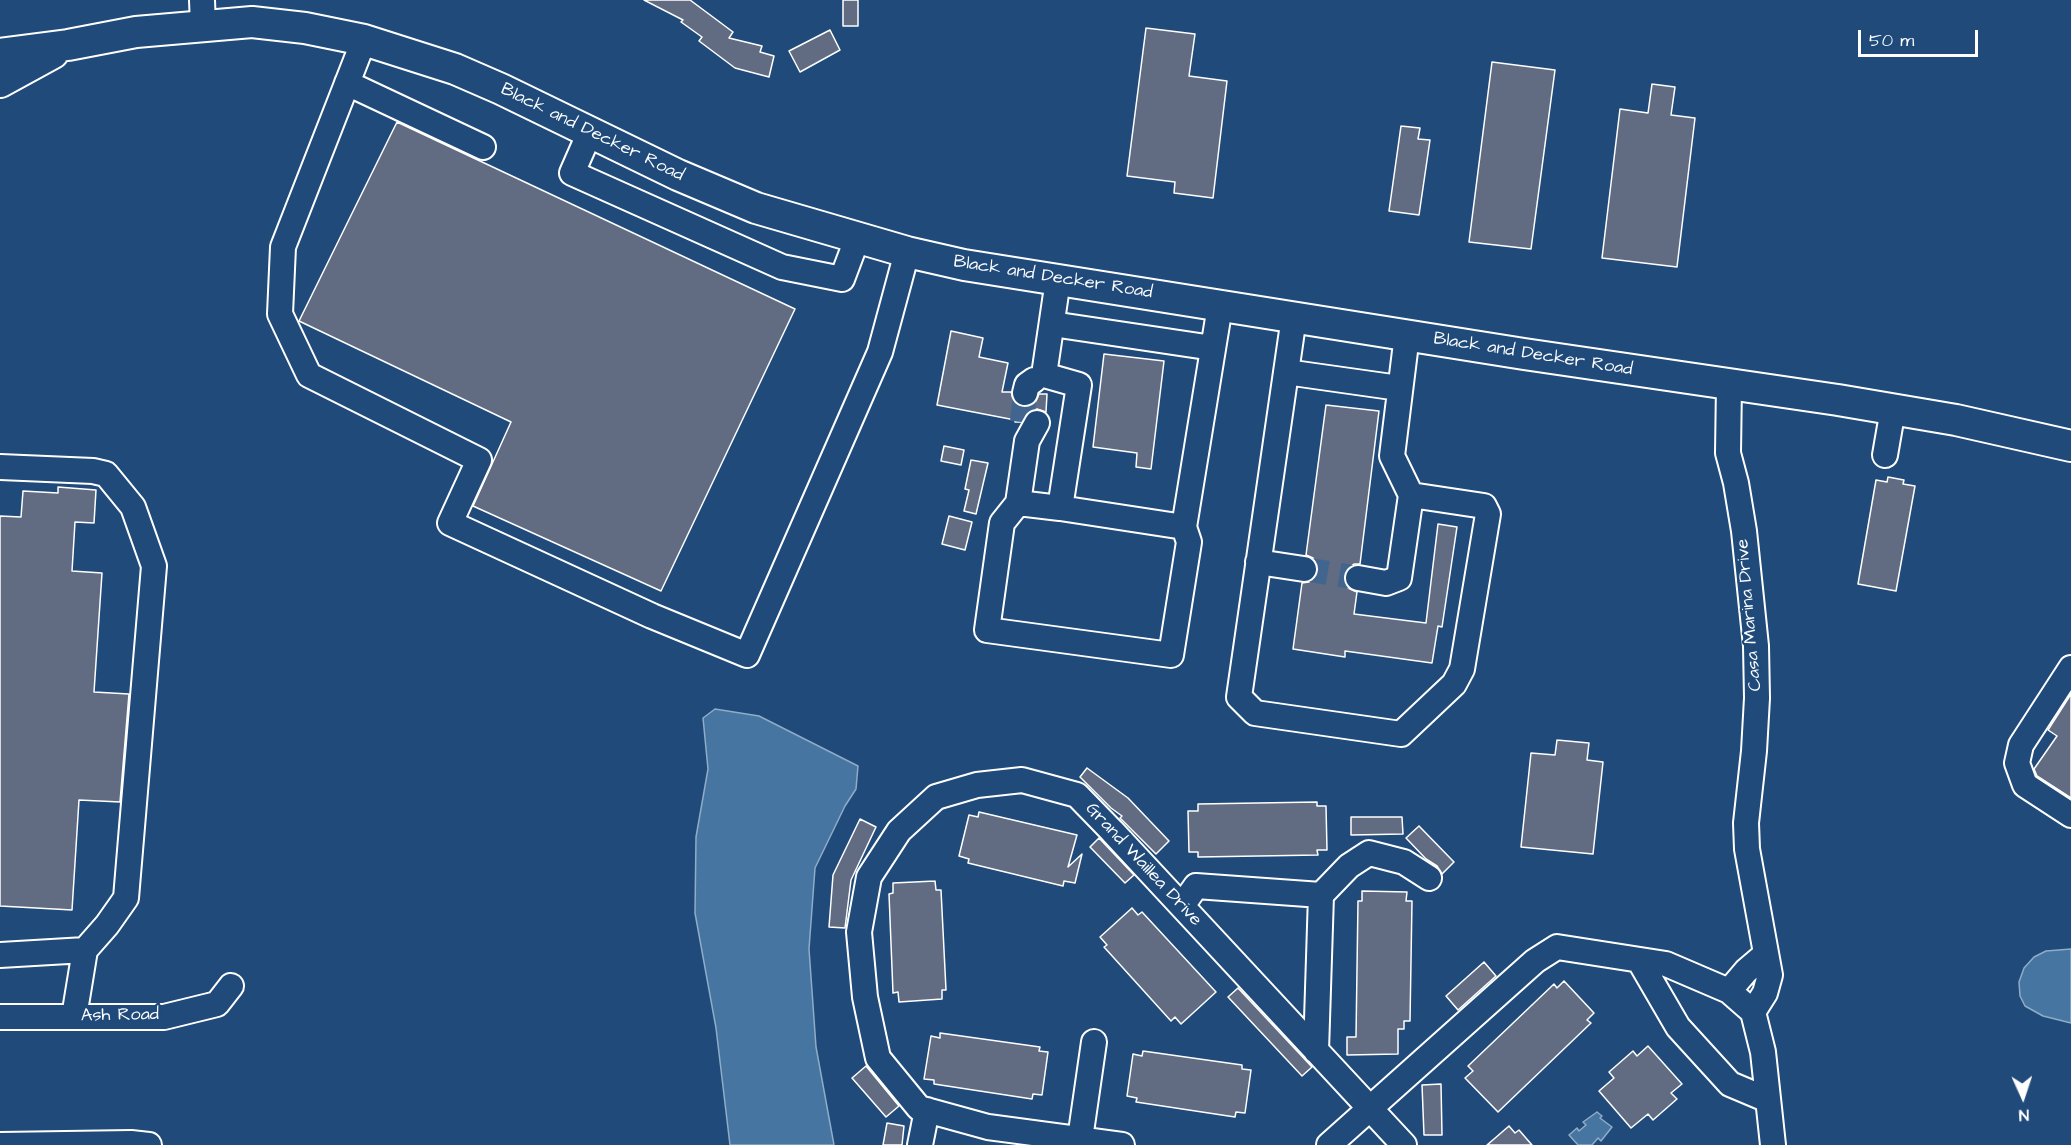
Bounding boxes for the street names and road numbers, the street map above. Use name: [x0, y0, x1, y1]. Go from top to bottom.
street label: Black and Decker Road: [497, 79, 687, 187]
street label: Black and Decker Road: [952, 252, 1154, 304]
street label: Black and Decker Road: [1432, 329, 1634, 381]
street label: Casa Marina Drive: [1733, 538, 1767, 692]
street label: Grand Waillea Drive: [1080, 799, 1206, 931]
street label: Ash Road: [81, 1005, 159, 1027]

